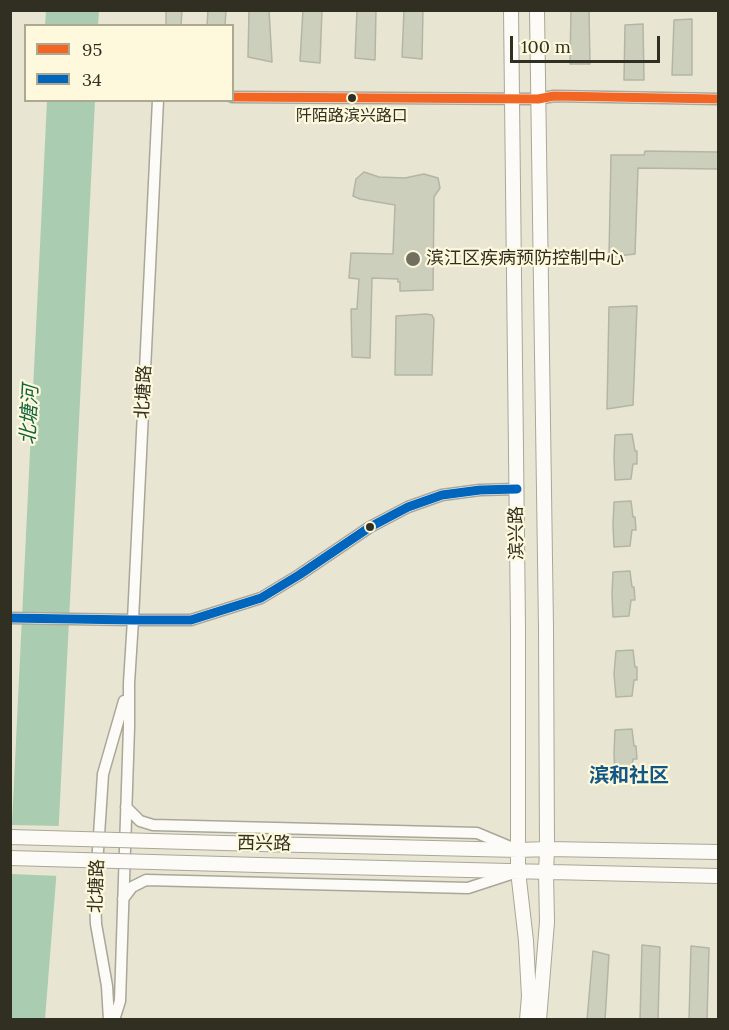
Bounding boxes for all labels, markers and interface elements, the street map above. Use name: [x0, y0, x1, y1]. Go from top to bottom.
legend: [24, 24, 234, 102]
scale bar: [513, 24, 663, 62]
text: 100 m: [521, 35, 571, 58]
text: 95: [82, 38, 102, 61]
text: 34: [82, 68, 102, 91]
marker: 阡陌路滨兴路口: [346, 92, 358, 104]
place label: 阡陌路滨兴路口: [296, 106, 408, 126]
place label: 滨江区疾病预防控制中心: [426, 248, 624, 270]
marker: 滨江区疾病预防控制中心: [404, 250, 422, 268]
street label: 北塘路: [132, 364, 156, 420]
water label: 北塘河: [16, 384, 44, 446]
street label: 滨兴路: [506, 506, 528, 560]
unlabelled marker: [364, 521, 376, 533]
district label: 滨和社区: [589, 764, 669, 788]
street label: 西兴路: [237, 833, 291, 855]
street label: 北塘路: [85, 859, 109, 913]

